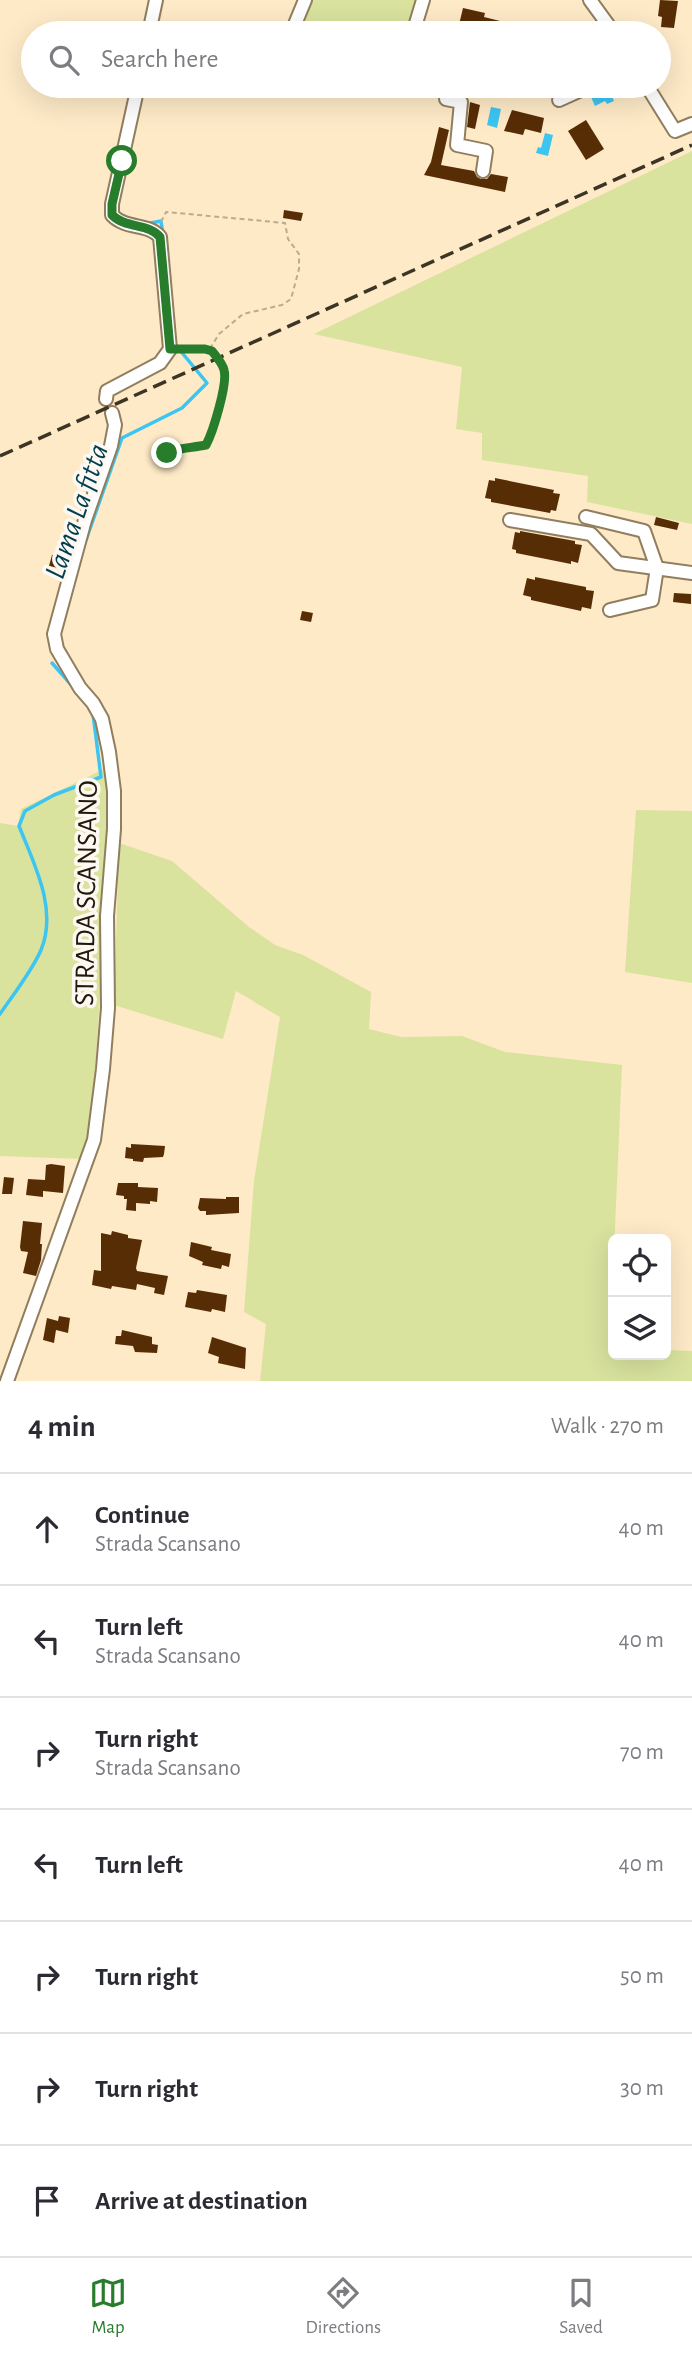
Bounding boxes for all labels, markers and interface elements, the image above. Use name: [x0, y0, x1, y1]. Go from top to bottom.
search box: [21, 21, 671, 98]
icon: search: [45, 41, 83, 79]
text: Search here: [101, 46, 219, 72]
route start: [106, 145, 137, 176]
route end: [151, 437, 182, 468]
water label: Lama La fitta: [40, 440, 114, 583]
street label: STRADA SCANSANO: [71, 780, 103, 1006]
map controls: [608, 1234, 671, 1360]
button: locate: [608, 1234, 671, 1297]
button: layers: [608, 1297, 671, 1360]
text: 4 min: [28, 1412, 96, 1442]
text: Walk · 270 m: [551, 1415, 664, 1438]
text: Continue: [95, 1502, 190, 1528]
icon: ahead: [28, 1510, 66, 1548]
text: 40 m: [619, 1517, 664, 1540]
text: Strada Scansano: [95, 1533, 241, 1556]
text: Turn left: [95, 1614, 183, 1640]
icon: left: [28, 1622, 66, 1660]
text: 40 m: [619, 1629, 664, 1652]
text: Strada Scansano: [95, 1645, 241, 1668]
text: Turn right: [95, 1726, 198, 1752]
icon: right: [28, 1734, 66, 1772]
text: 70 m: [620, 1741, 664, 1764]
text: Strada Scansano: [95, 1757, 241, 1780]
icon: left: [28, 1846, 66, 1884]
text: Turn left: [95, 1852, 183, 1878]
text: 40 m: [619, 1853, 664, 1876]
icon: right: [28, 1958, 66, 1996]
text: Turn right: [95, 1964, 198, 1990]
text: 50 m: [620, 1965, 664, 1988]
icon: right: [28, 2070, 66, 2108]
text: Turn right: [95, 2076, 198, 2102]
text: 30 m: [620, 2077, 664, 2100]
icon: arrive: [28, 2182, 66, 2220]
text: Arrive at destination: [95, 2188, 308, 2214]
tab: Map: [89, 2274, 127, 2339]
tab: Directions: [305, 2274, 381, 2339]
tab: Saved: [559, 2274, 603, 2339]

